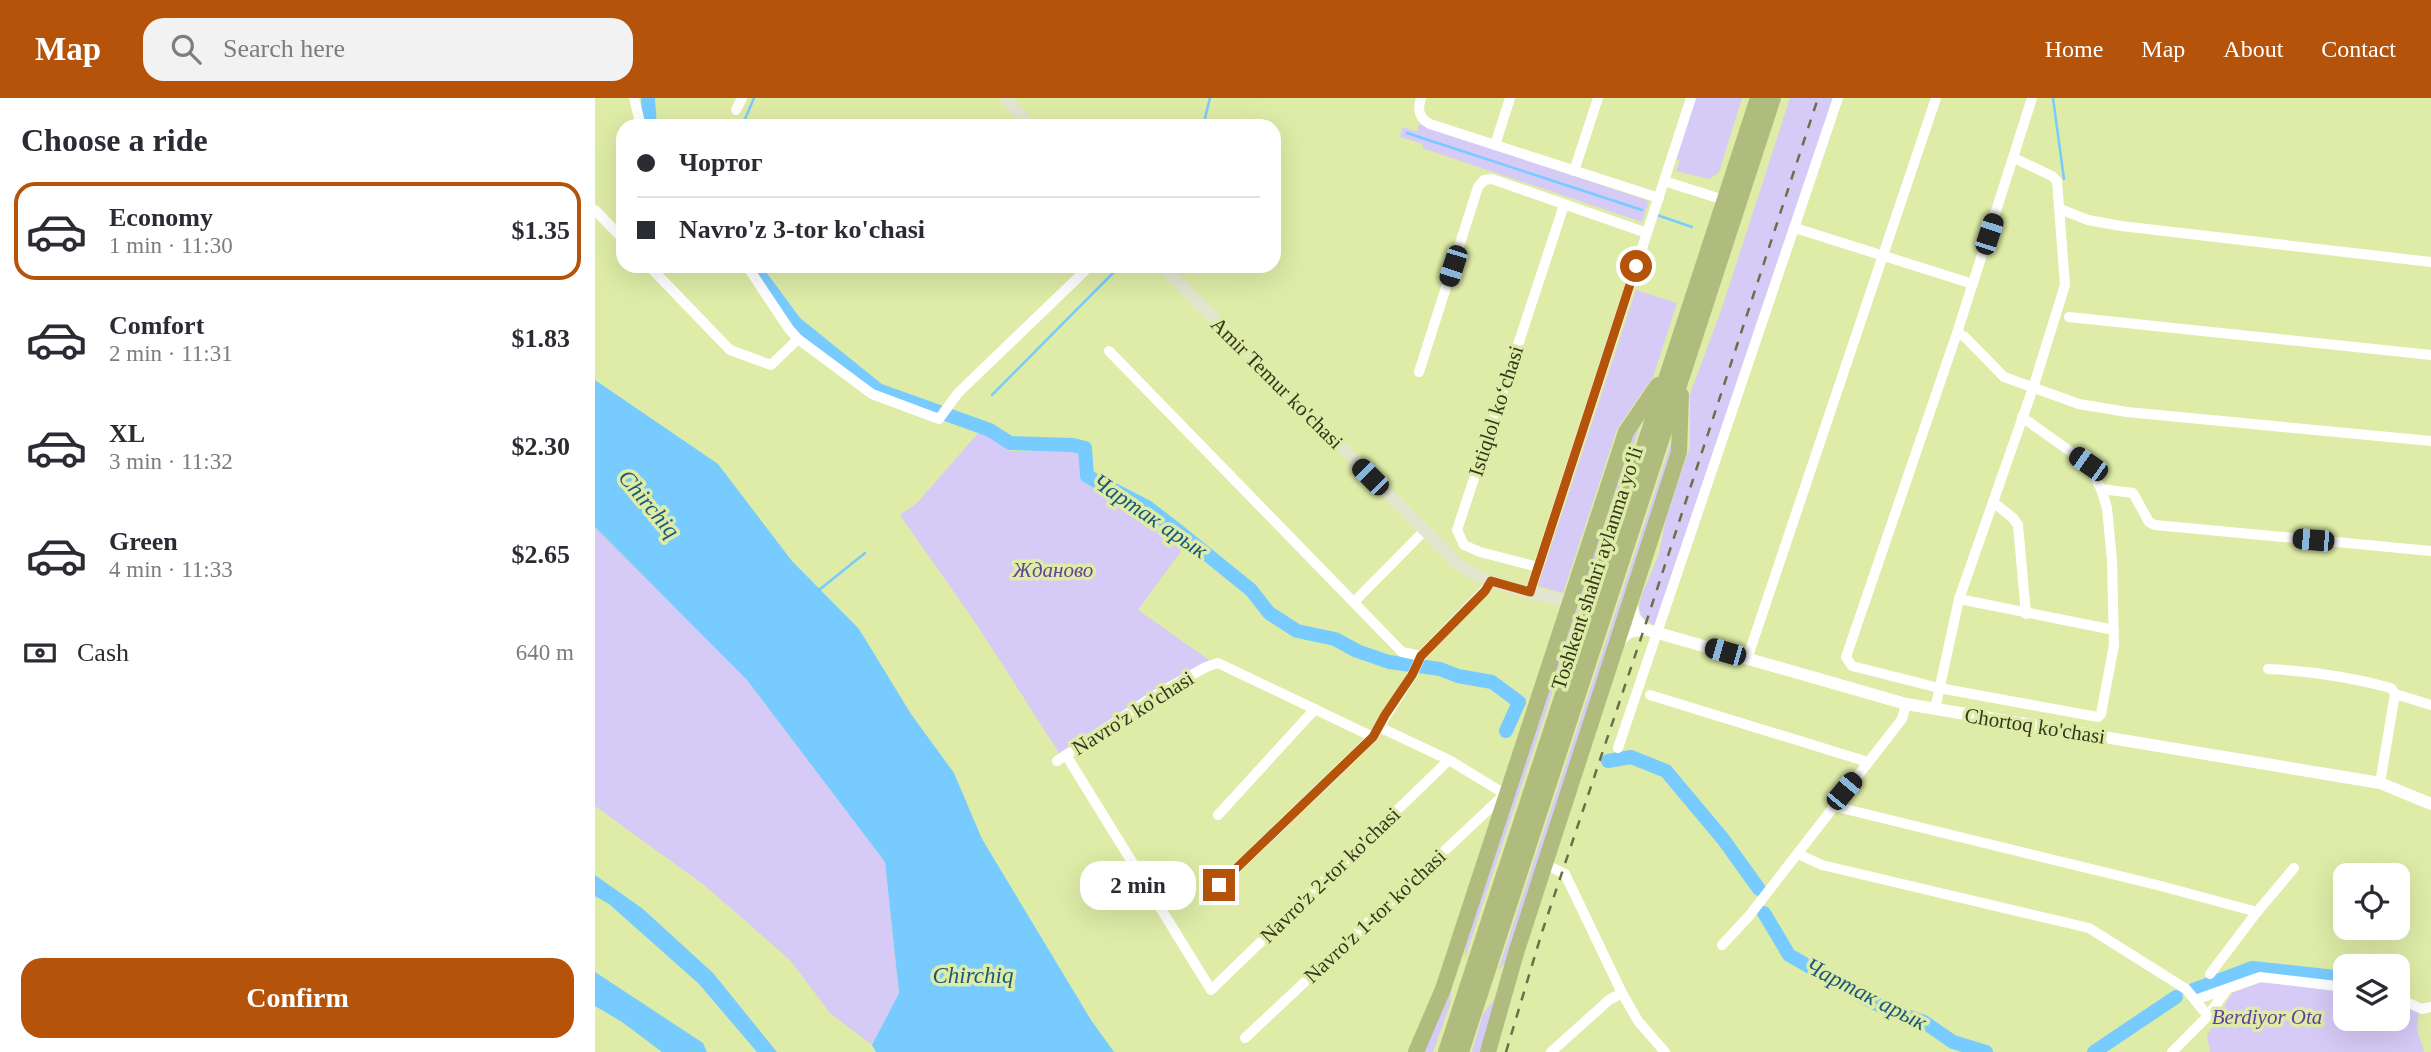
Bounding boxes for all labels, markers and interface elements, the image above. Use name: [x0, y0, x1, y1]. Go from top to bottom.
search box: [143, 18, 633, 81]
icon: search: [167, 30, 205, 68]
text: Map: [35, 31, 101, 67]
text: Search here: [223, 34, 345, 63]
text: Home: [2045, 36, 2103, 62]
text: Map: [2141, 36, 2185, 62]
text: About: [2223, 36, 2283, 62]
text: Contact: [2321, 36, 2396, 62]
text: Choose a ride: [21, 122, 208, 158]
text: Чортог: [679, 148, 762, 177]
icon: car: [25, 200, 88, 263]
text: Economy: [109, 203, 213, 232]
car: [1973, 211, 2006, 257]
text: Navro'z 3-tor ko'chasi: [679, 215, 925, 244]
text: $1.35: [512, 216, 570, 245]
text: 1 min · 11:30: [109, 233, 233, 258]
car: [1437, 243, 1470, 289]
route start: [1620, 250, 1652, 282]
icon: car: [25, 308, 88, 371]
text: Comfort: [109, 311, 204, 340]
street label: Amir Temur ko'chasi: [1206, 312, 1348, 454]
text: $1.83: [512, 324, 570, 353]
text: 2 min · 11:31: [109, 341, 233, 366]
street label: Istiqlol koʻchasi: [1464, 343, 1528, 479]
icon: car: [25, 416, 88, 479]
text: XL: [109, 419, 145, 448]
text: $2.30: [512, 432, 570, 461]
street label: Toshkent shahri aylanma yoʻli: [1546, 443, 1648, 693]
car: [2065, 443, 2112, 485]
text: 3 min · 11:32: [109, 449, 233, 474]
car: [1348, 455, 1393, 499]
water label: Chirchiq: [613, 465, 685, 543]
water label: Чартак арык: [1088, 469, 1212, 564]
icon: car: [25, 524, 88, 587]
text: Green: [109, 527, 178, 556]
car: [2292, 528, 2335, 552]
text: $2.65: [512, 540, 570, 569]
text: 4 min · 11:33: [109, 557, 233, 582]
park label: Жданово: [1012, 558, 1093, 582]
icon: cash: [21, 634, 59, 672]
car: [1702, 636, 1749, 668]
text: Cash: [77, 638, 129, 667]
text: 640 m: [516, 640, 574, 665]
street label: Navro'z ko'chasi: [1068, 666, 1198, 760]
street label: Chortoq ko'chasi: [1963, 703, 2107, 749]
car: [1823, 768, 1866, 814]
street label: Navro'z 2-tor ko'chasi: [1255, 802, 1405, 948]
street label: Navro'z 1-tor ko'chasi: [1299, 844, 1451, 988]
callout: 2 min: [1079, 860, 1195, 910]
map controls: [2333, 863, 2410, 1031]
button: locate: [2333, 863, 2410, 940]
route end: [1203, 869, 1235, 901]
text: 2 min: [1110, 873, 1166, 898]
water label: Чартак арык: [1801, 953, 1931, 1035]
button: layers: [2333, 954, 2410, 1031]
button: Confirm: [21, 958, 574, 1038]
water label: Chirchiq: [933, 963, 1013, 988]
park label: Berdiyor Ota: [2212, 1005, 2322, 1029]

